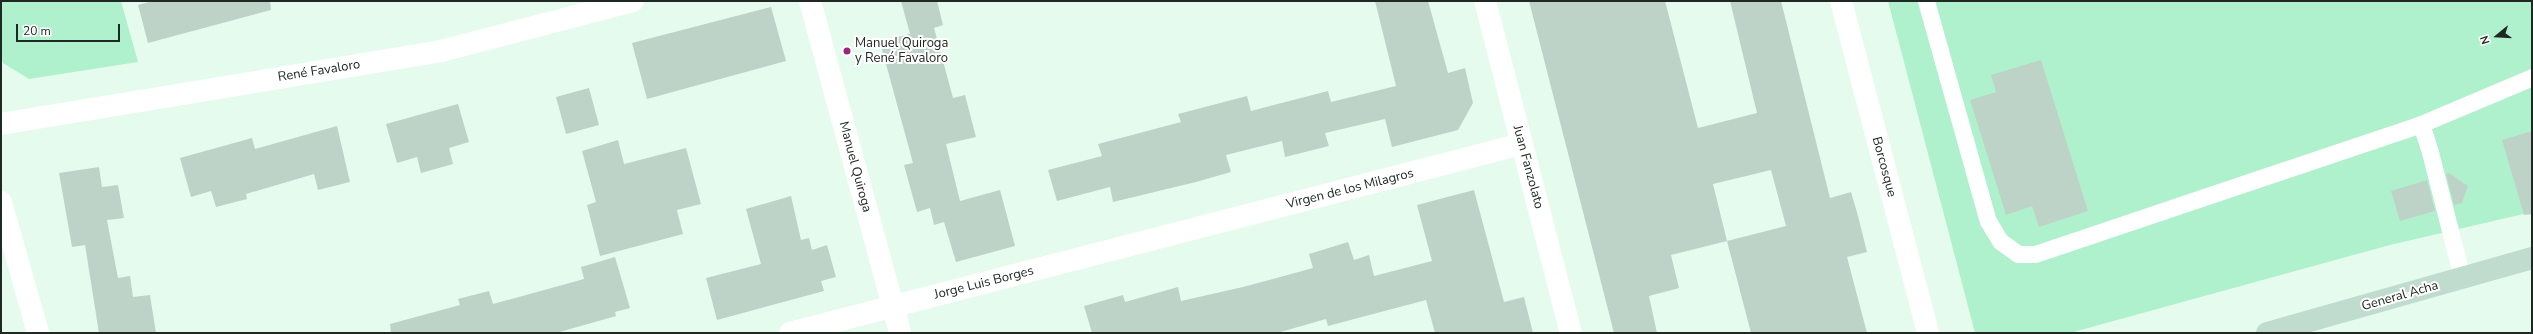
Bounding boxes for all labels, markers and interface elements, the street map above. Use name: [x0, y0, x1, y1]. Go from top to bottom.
scale bar: [18, 16, 122, 42]
north arrow: [2477, 16, 2517, 56]
text: 20 m: [23, 23, 51, 39]
text: N: [2477, 34, 2494, 46]
place label: Manuel Quiroga y René Favaloro: [855, 36, 948, 67]
marker: Manuel Quiroga y René Favaloro: [842, 46, 852, 56]
street label: René Favaloro: [277, 57, 361, 85]
street label: Manuel Quiroga: [835, 120, 875, 214]
street label: Juan Fanzolato: [1509, 124, 1547, 210]
street label: Borcosque: [1868, 135, 1900, 199]
street label: Virgen de los Milagros: [1285, 166, 1415, 212]
street label: Jorge Luis Borges: [933, 263, 1035, 303]
street label: General Acha: [2360, 278, 2440, 314]

